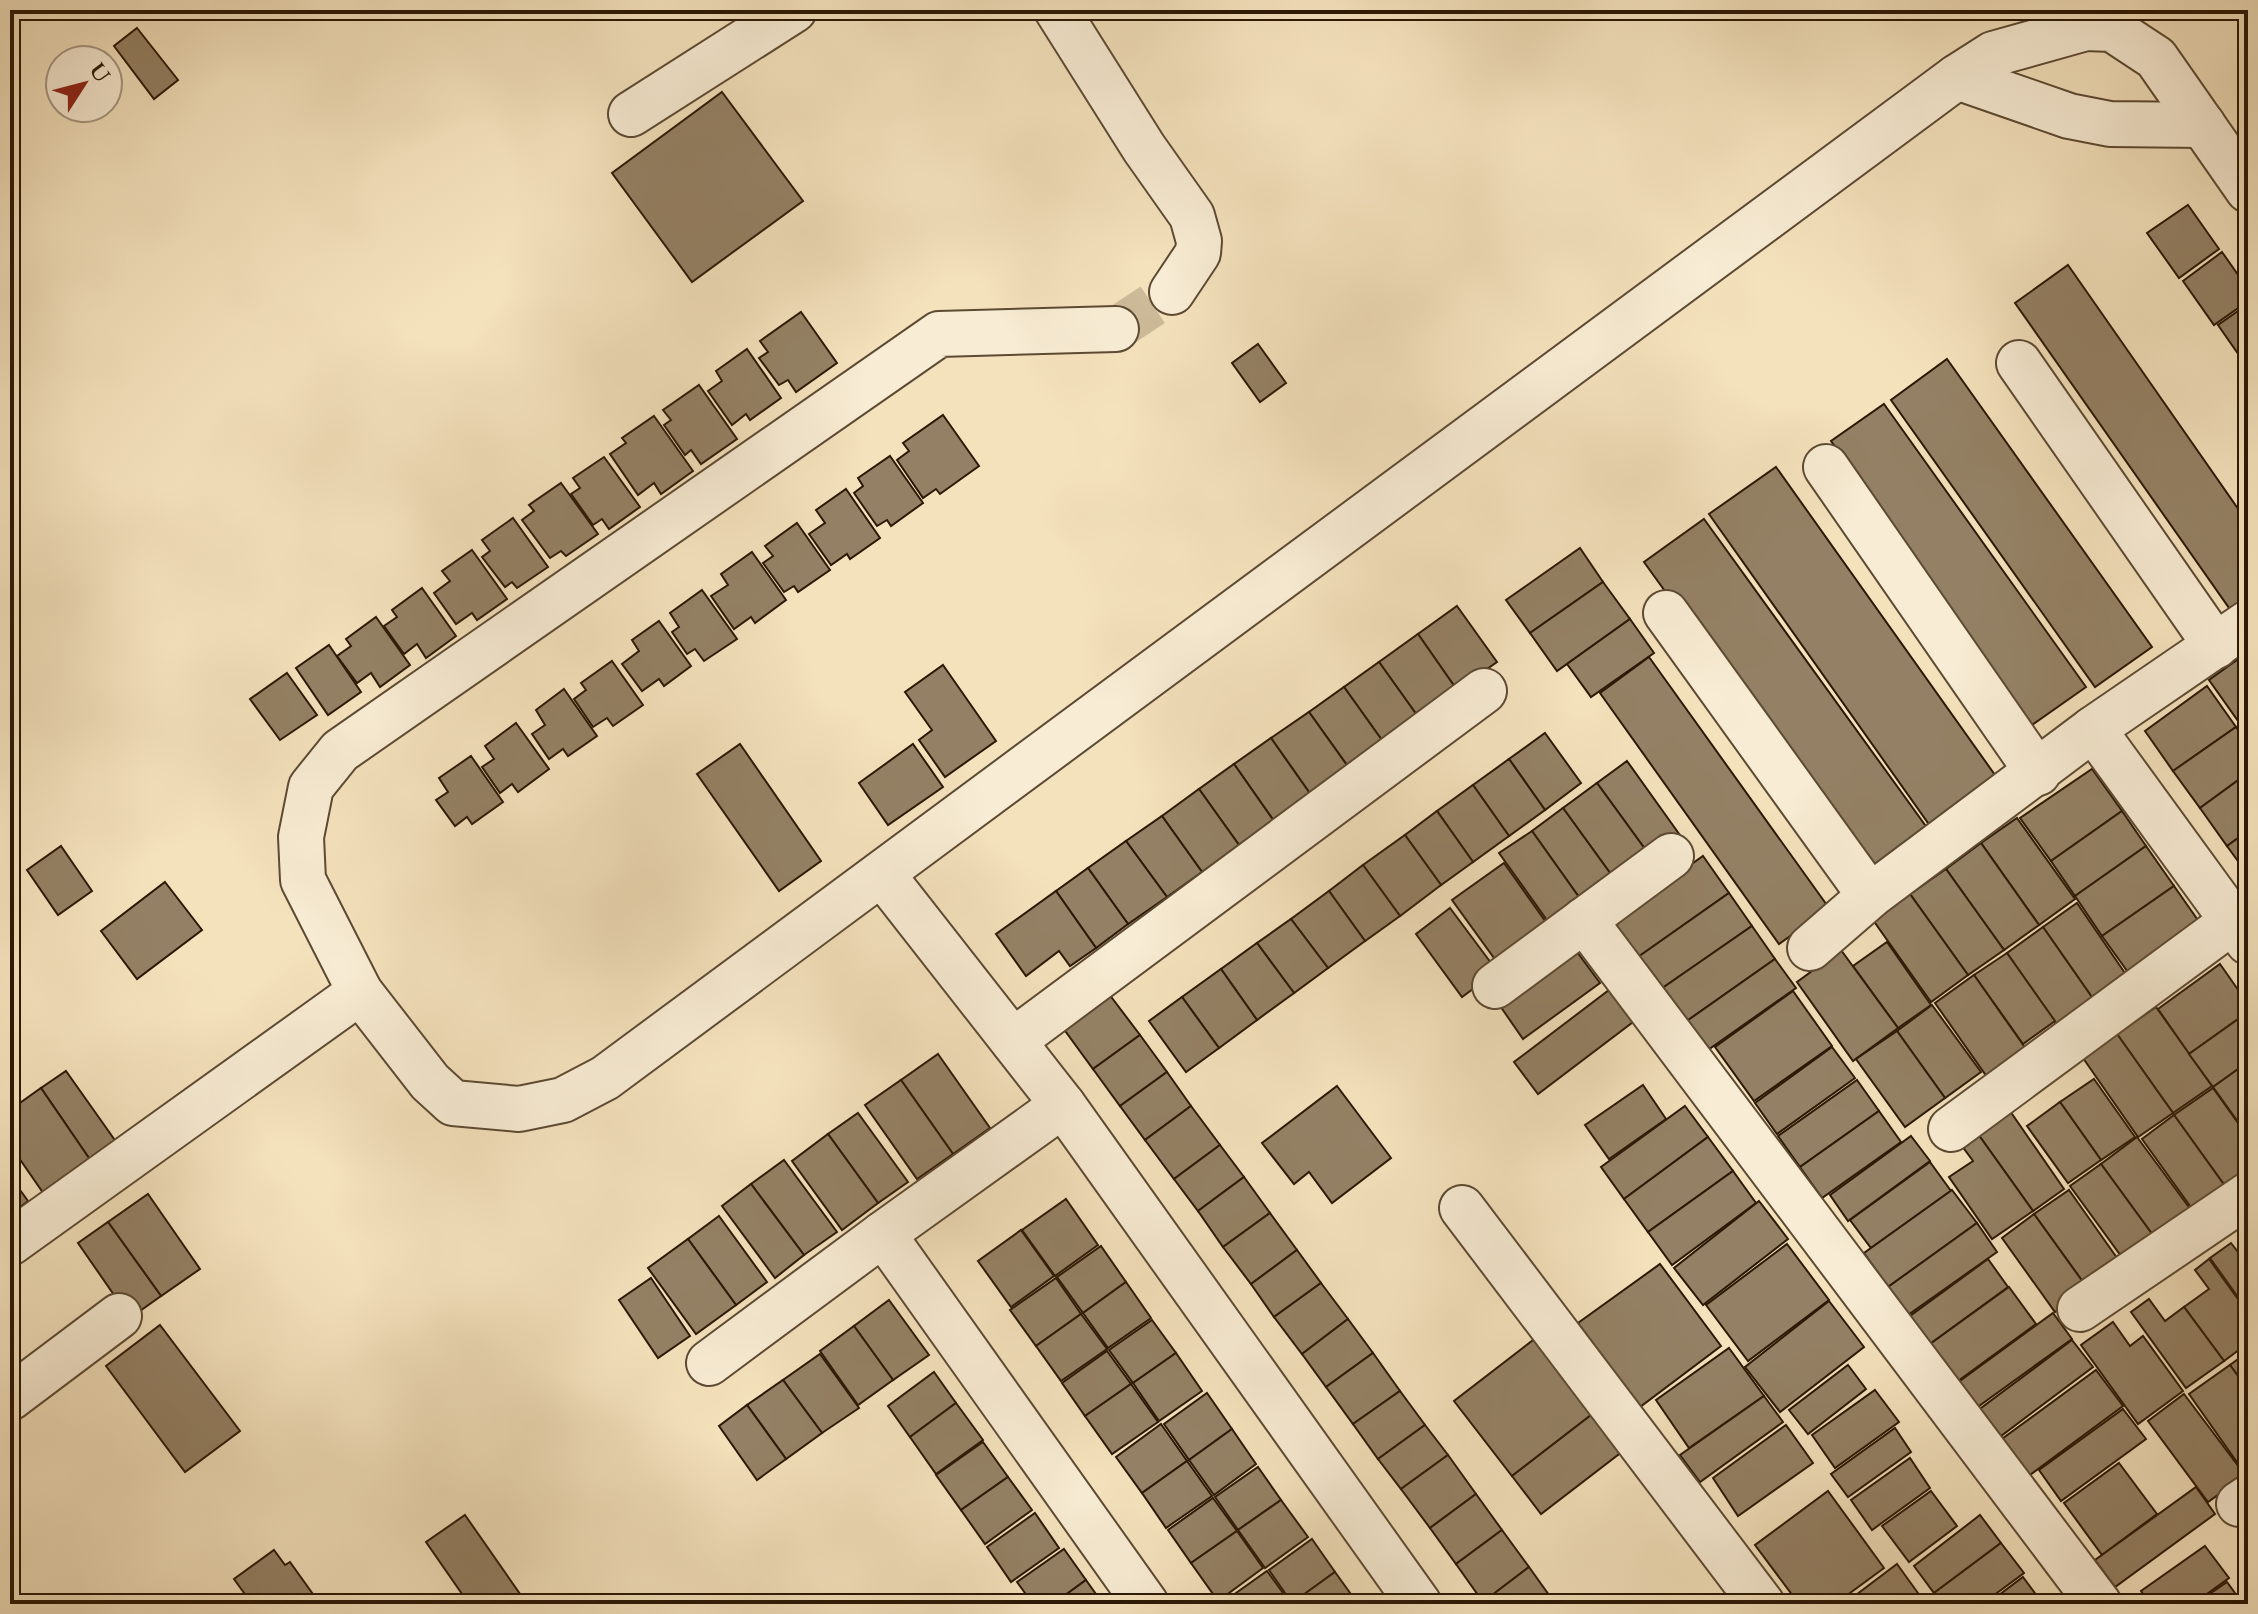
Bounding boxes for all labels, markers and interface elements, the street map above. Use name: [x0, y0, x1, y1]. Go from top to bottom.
north arrow: [44, 44, 124, 124]
text: U: [82, 57, 117, 89]

